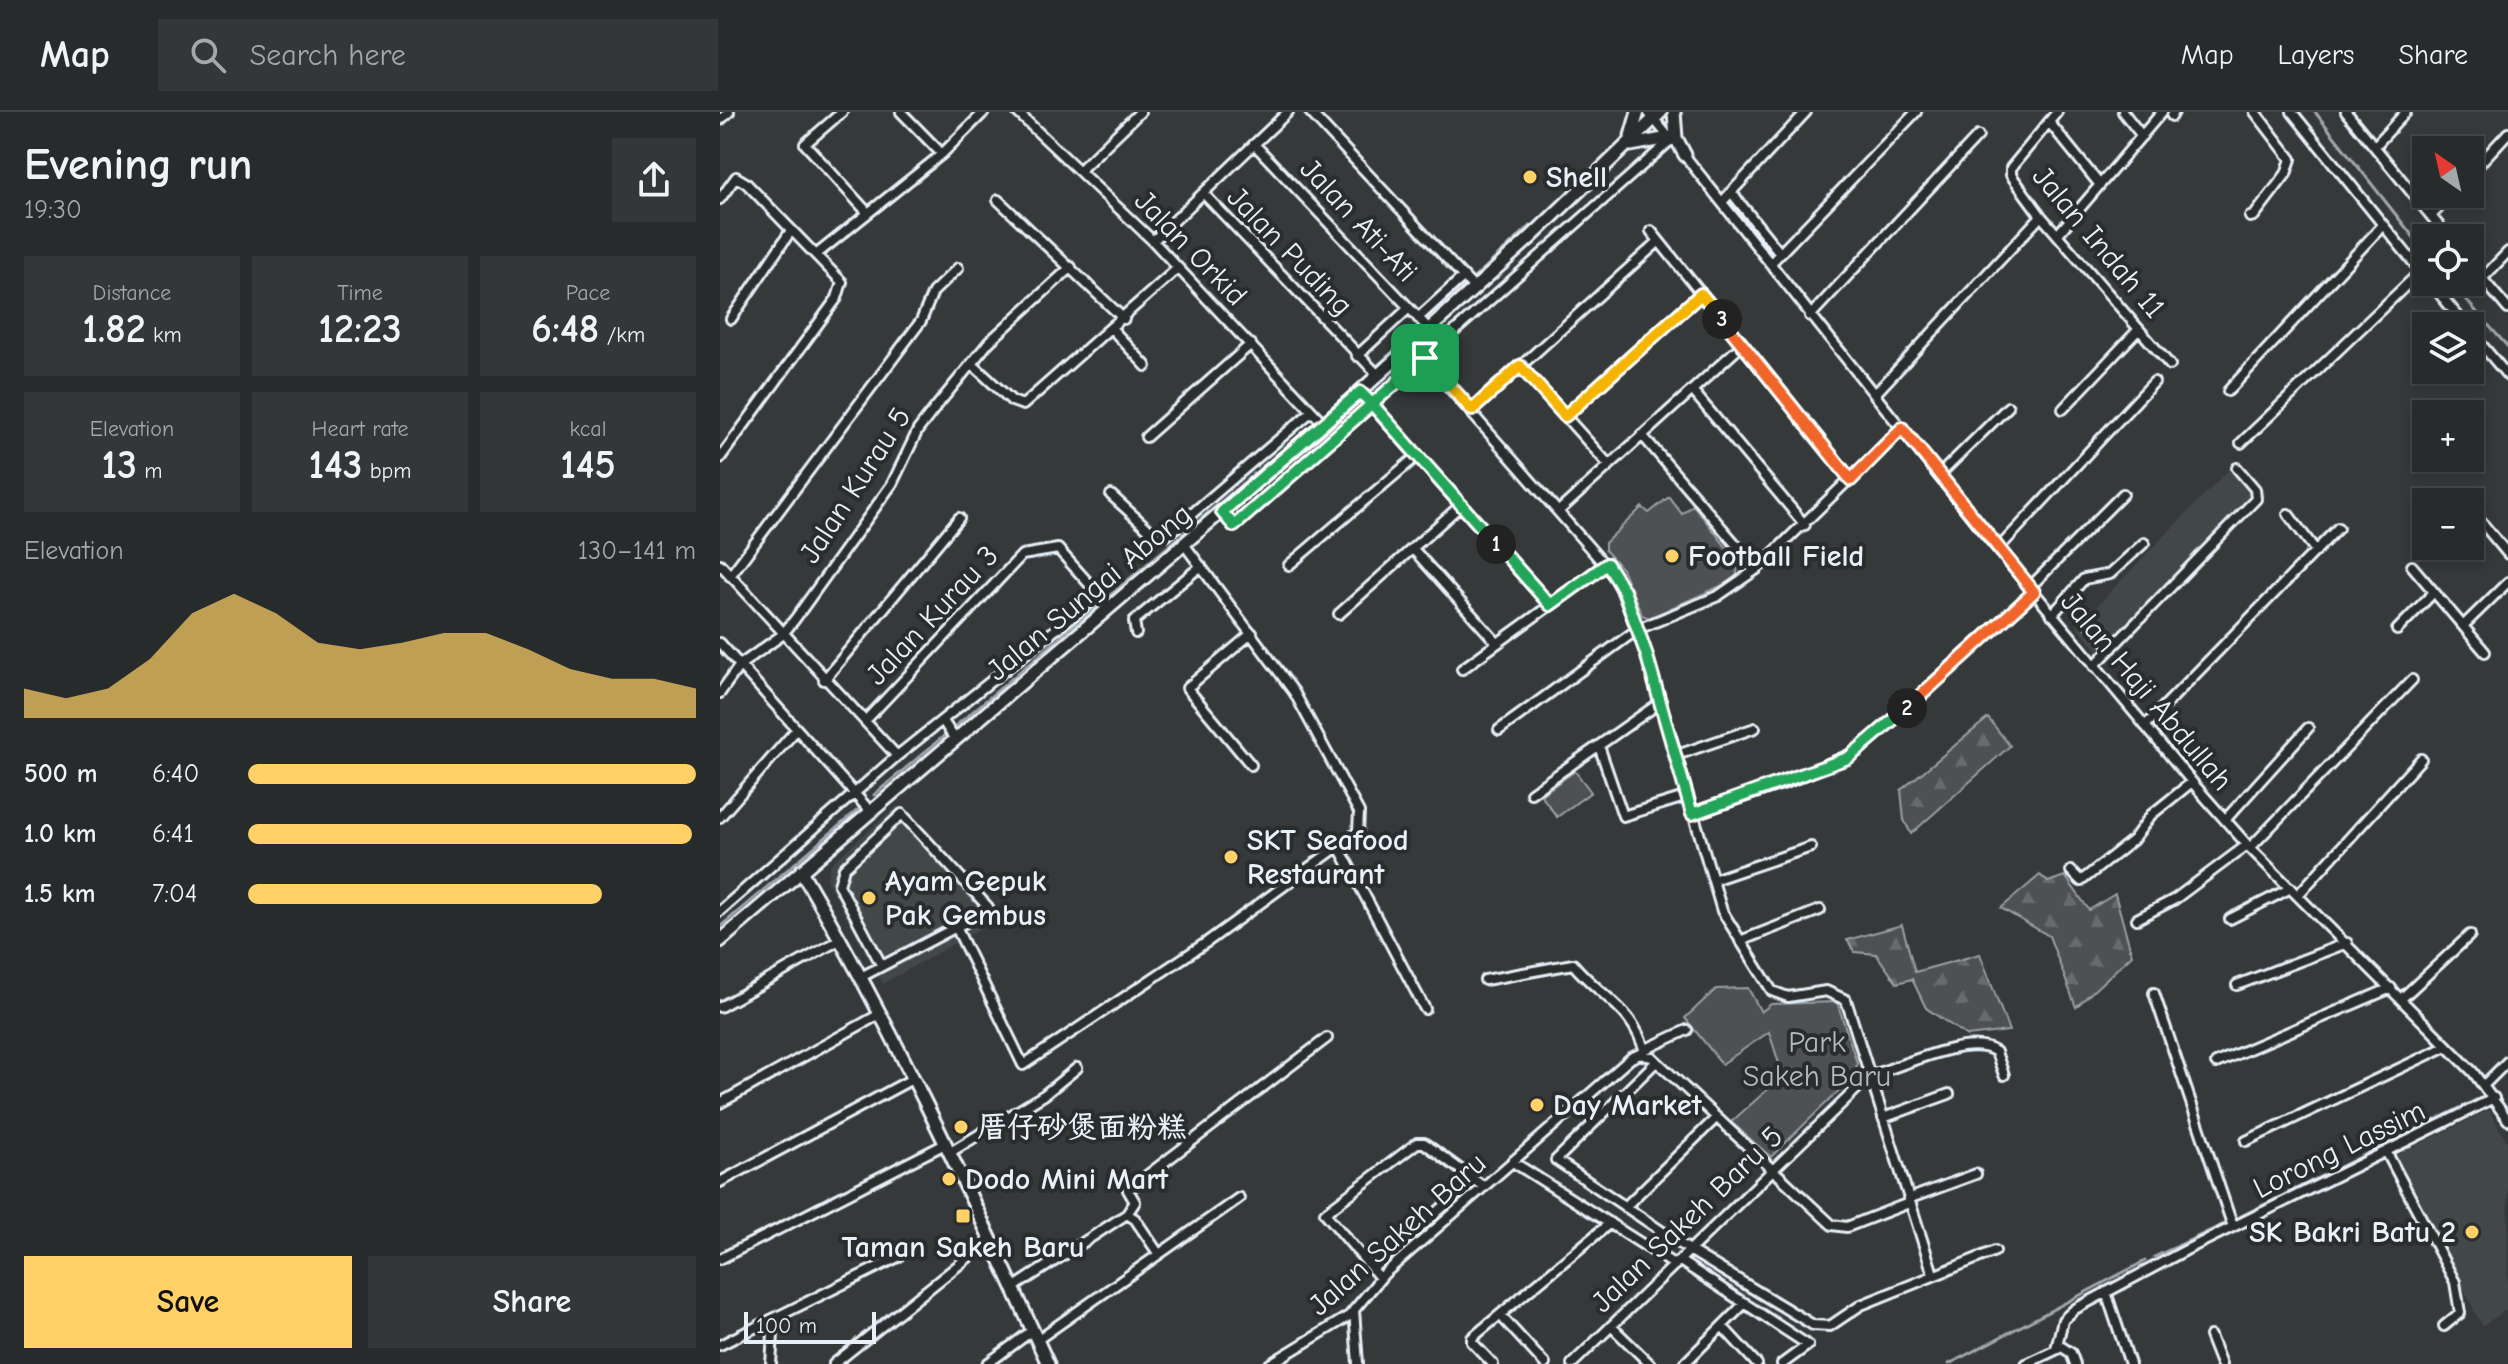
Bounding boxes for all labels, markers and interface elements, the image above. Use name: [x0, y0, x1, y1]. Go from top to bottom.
search box: [158, 19, 718, 91]
text: Map: [40, 33, 110, 77]
icon: search: [186, 33, 230, 77]
text: Search here: [250, 38, 406, 73]
text: Map: [2181, 39, 2234, 71]
text: Layers: [2278, 39, 2354, 71]
text: Share: [2398, 39, 2468, 71]
north arrow: [2412, 136, 2484, 208]
map controls: [2412, 136, 2484, 560]
button: share: [612, 138, 696, 222]
text: Evening run: [24, 139, 252, 190]
street label: Jalan Ati-Ati: [1293, 151, 1425, 289]
street label: Jalan Indah 11: [2025, 159, 2172, 325]
place label: Shell: [1546, 160, 1607, 195]
marker: Shell: [1521, 168, 1539, 186]
street label: Jalan Puding: [1220, 180, 1360, 323]
street label: Jalan Orkid: [1127, 184, 1254, 313]
text: 19:30: [24, 195, 82, 225]
button: locate: [2412, 224, 2484, 296]
text: Distance: [93, 280, 171, 306]
text: Time: [337, 280, 383, 306]
text: Pace: [566, 280, 610, 306]
pin: 3: [1702, 299, 1742, 339]
text: 1.82: [82, 306, 146, 352]
text: 12:23: [318, 306, 402, 352]
text: 6:48: [531, 306, 599, 352]
text: 3: [1717, 306, 1727, 332]
button: layers: [2412, 312, 2484, 384]
text: km: [146, 322, 182, 348]
text: /km: [599, 322, 645, 348]
pin: [1391, 324, 1459, 392]
icon: arrive: [1403, 336, 1447, 380]
button: +: [2412, 400, 2484, 472]
street label: Jalan Kurau 5: [792, 401, 919, 570]
text: Elevation: [90, 416, 174, 442]
text: Heart rate: [312, 416, 409, 442]
text: kcal: [570, 416, 606, 442]
text: 13: [102, 442, 137, 488]
text: 143: [309, 442, 362, 488]
text: 145: [560, 442, 616, 488]
text: m: [137, 458, 163, 484]
text: bpm: [362, 458, 411, 484]
button: −: [2412, 488, 2484, 560]
street label: Jalan Sungai Abong: [980, 497, 1199, 688]
pin: 1: [1476, 524, 1516, 564]
text: 1: [1492, 531, 1500, 557]
text: Elevation: [24, 536, 124, 566]
text: 130–141 m: [578, 536, 696, 566]
street label: Jalan Kurau 3: [859, 539, 1006, 692]
place label: Football Field: [1688, 539, 1864, 574]
marker: Football Field: [1663, 547, 1681, 565]
street label: Jalan Haji Abdullah: [2053, 585, 2240, 798]
pin: 2: [1887, 688, 1927, 728]
text: 2: [1902, 695, 1912, 721]
text: 500 m: [24, 759, 98, 789]
text: 6:40: [152, 759, 199, 789]
text: 1.0 km: [24, 819, 96, 849]
text: 6:41: [152, 819, 194, 849]
place label: SKT Seafood Restaurant: [1247, 823, 1409, 892]
marker: SKT Seafood Restaurant: [1222, 848, 1240, 866]
place label: Ayam Gepuk Pak Gembus: [885, 864, 1047, 933]
text: 1.5 km: [24, 879, 95, 909]
text: 7:04: [152, 879, 197, 909]
marker: Ayam Gepuk Pak Gembus: [860, 889, 878, 907]
park label: Park Sakeh Baru: [1743, 1025, 1891, 1094]
place label: Day Market: [1553, 1088, 1703, 1123]
street label: Lorong Lassim: [2248, 1093, 2431, 1206]
marker: Day Market: [1528, 1096, 1546, 1114]
place label: 厝仔砂煲面粉糕: [977, 1110, 1187, 1145]
marker: 厝仔砂煲面粉糕: [952, 1118, 970, 1136]
street label: Jalan Sakeh Baru 5: [1584, 1119, 1790, 1320]
street label: Jalan Sakeh Baru: [1302, 1146, 1493, 1323]
place label: Dodo Mini Mart: [965, 1162, 1169, 1197]
marker: Dodo Mini Mart: [940, 1170, 958, 1188]
marker: Taman Sakeh Baru: [954, 1207, 972, 1225]
place label: SK Bakri Batu 2: [2249, 1215, 2456, 1250]
marker: SK Bakri Batu 2: [2463, 1223, 2481, 1241]
place label: Taman Sakeh Baru: [842, 1230, 1084, 1265]
button: Save: [24, 1256, 352, 1348]
button: Share: [368, 1256, 696, 1348]
scale bar: [744, 1308, 876, 1344]
text: 100 m: [756, 1313, 817, 1339]

